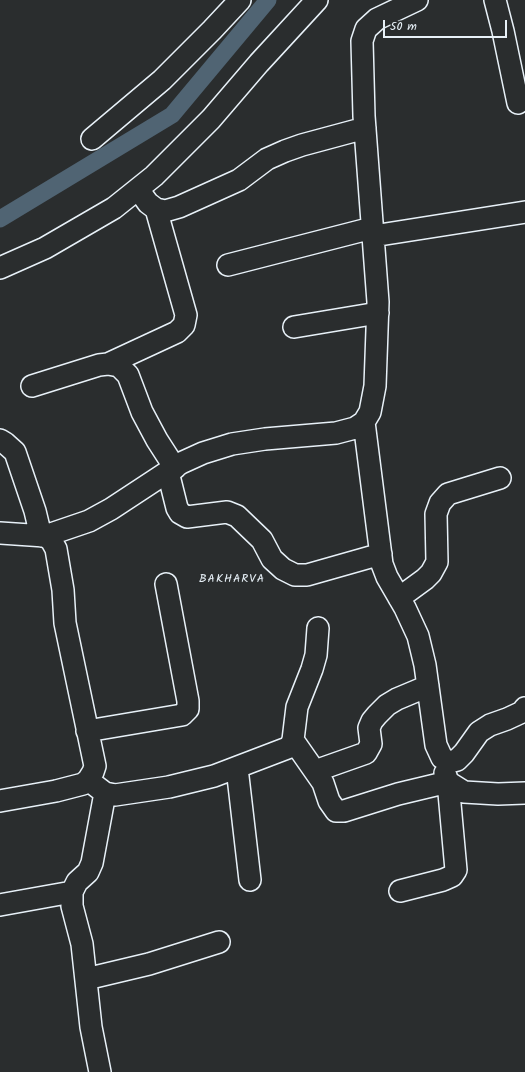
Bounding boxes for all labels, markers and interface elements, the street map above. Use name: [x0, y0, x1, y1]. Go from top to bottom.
scale bar: [385, 12, 509, 38]
text: 50 m: [390, 17, 417, 36]
district label: BAKHARVA: [199, 573, 265, 587]

